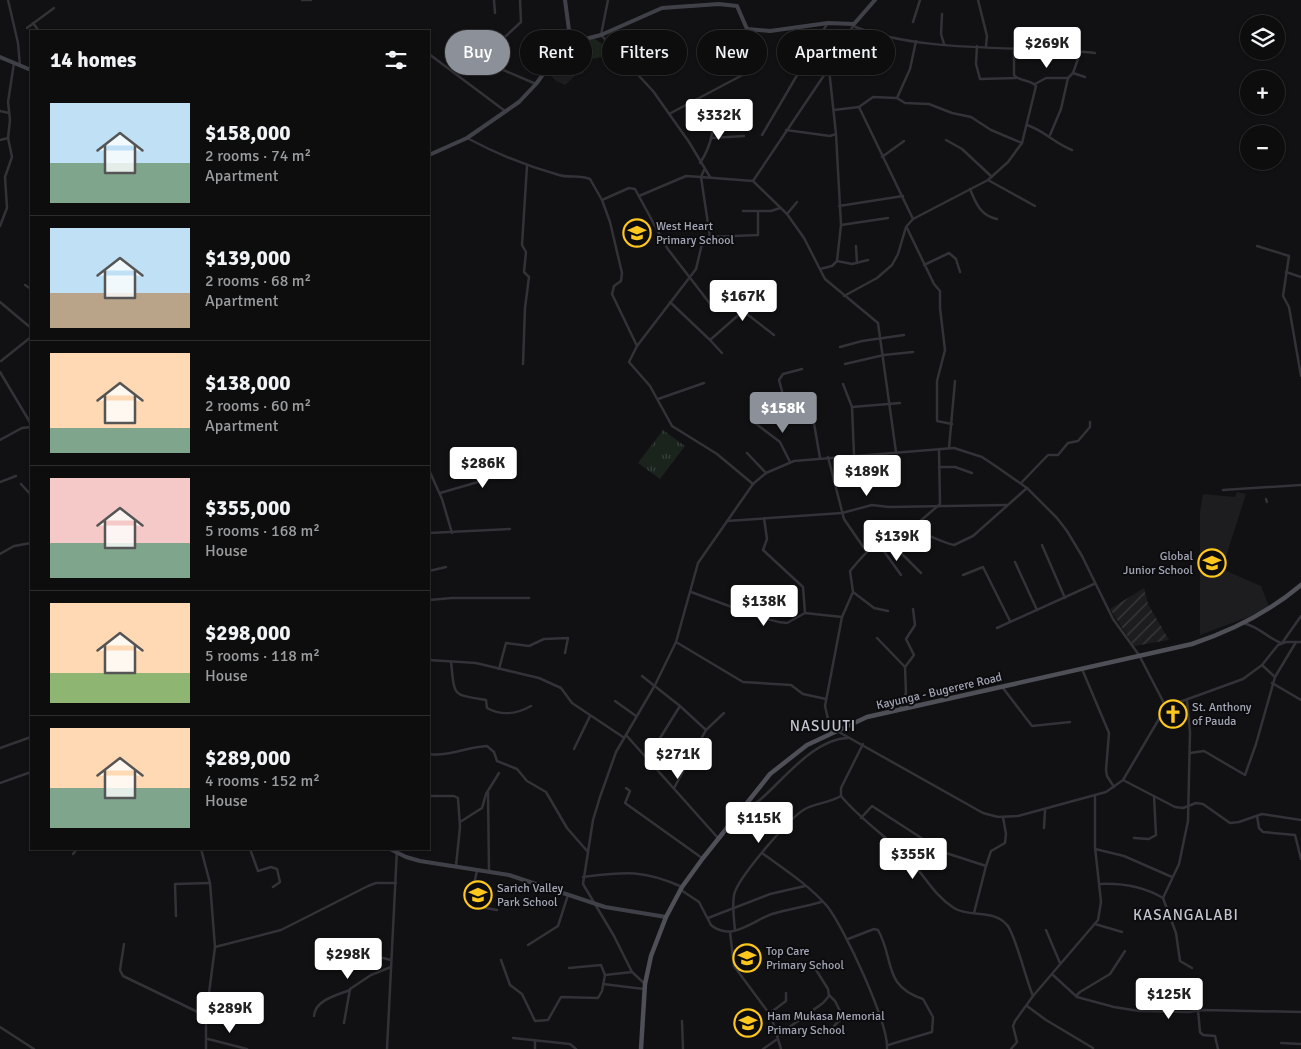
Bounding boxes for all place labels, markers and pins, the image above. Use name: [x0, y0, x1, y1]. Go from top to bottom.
pin: $269K: [1012, 27, 1082, 69]
pin: $332K: [684, 98, 754, 141]
school or university icon: West Heart Primary School: [622, 218, 652, 248]
place label: West Heart Primary School: [656, 219, 734, 248]
pin: $167K: [708, 280, 778, 322]
pin: $158K: [748, 392, 818, 434]
pin: $286K: [448, 446, 518, 489]
pin: $189K: [832, 454, 902, 497]
pin: $139K: [862, 520, 932, 562]
school or university icon: Global Junior School: [1197, 548, 1227, 578]
place label: Global Junior School: [1123, 549, 1193, 578]
pin: $138K: [729, 584, 799, 627]
church icon: St. Anthony of Pauda: [1158, 699, 1188, 729]
place label: St. Anthony of Pauda: [1192, 700, 1252, 729]
pin: $271K: [643, 738, 713, 780]
pin: $115K: [724, 802, 794, 844]
pin: $355K: [878, 838, 948, 880]
school or university icon: Sarich Valley Park School: [463, 880, 493, 910]
place label: Sarich Valley Park School: [497, 881, 564, 910]
pin: $298K: [313, 938, 383, 980]
school or university icon: Top Care Primary School: [732, 943, 762, 973]
place label: Top Care Primary School: [766, 944, 844, 973]
pin: $125K: [1134, 978, 1204, 1020]
pin: $289K: [195, 992, 265, 1034]
school or university icon: Ham Mukasa Memorial Primary School: [733, 1008, 763, 1038]
place label: Ham Mukasa Memorial Primary School: [767, 1009, 885, 1038]

